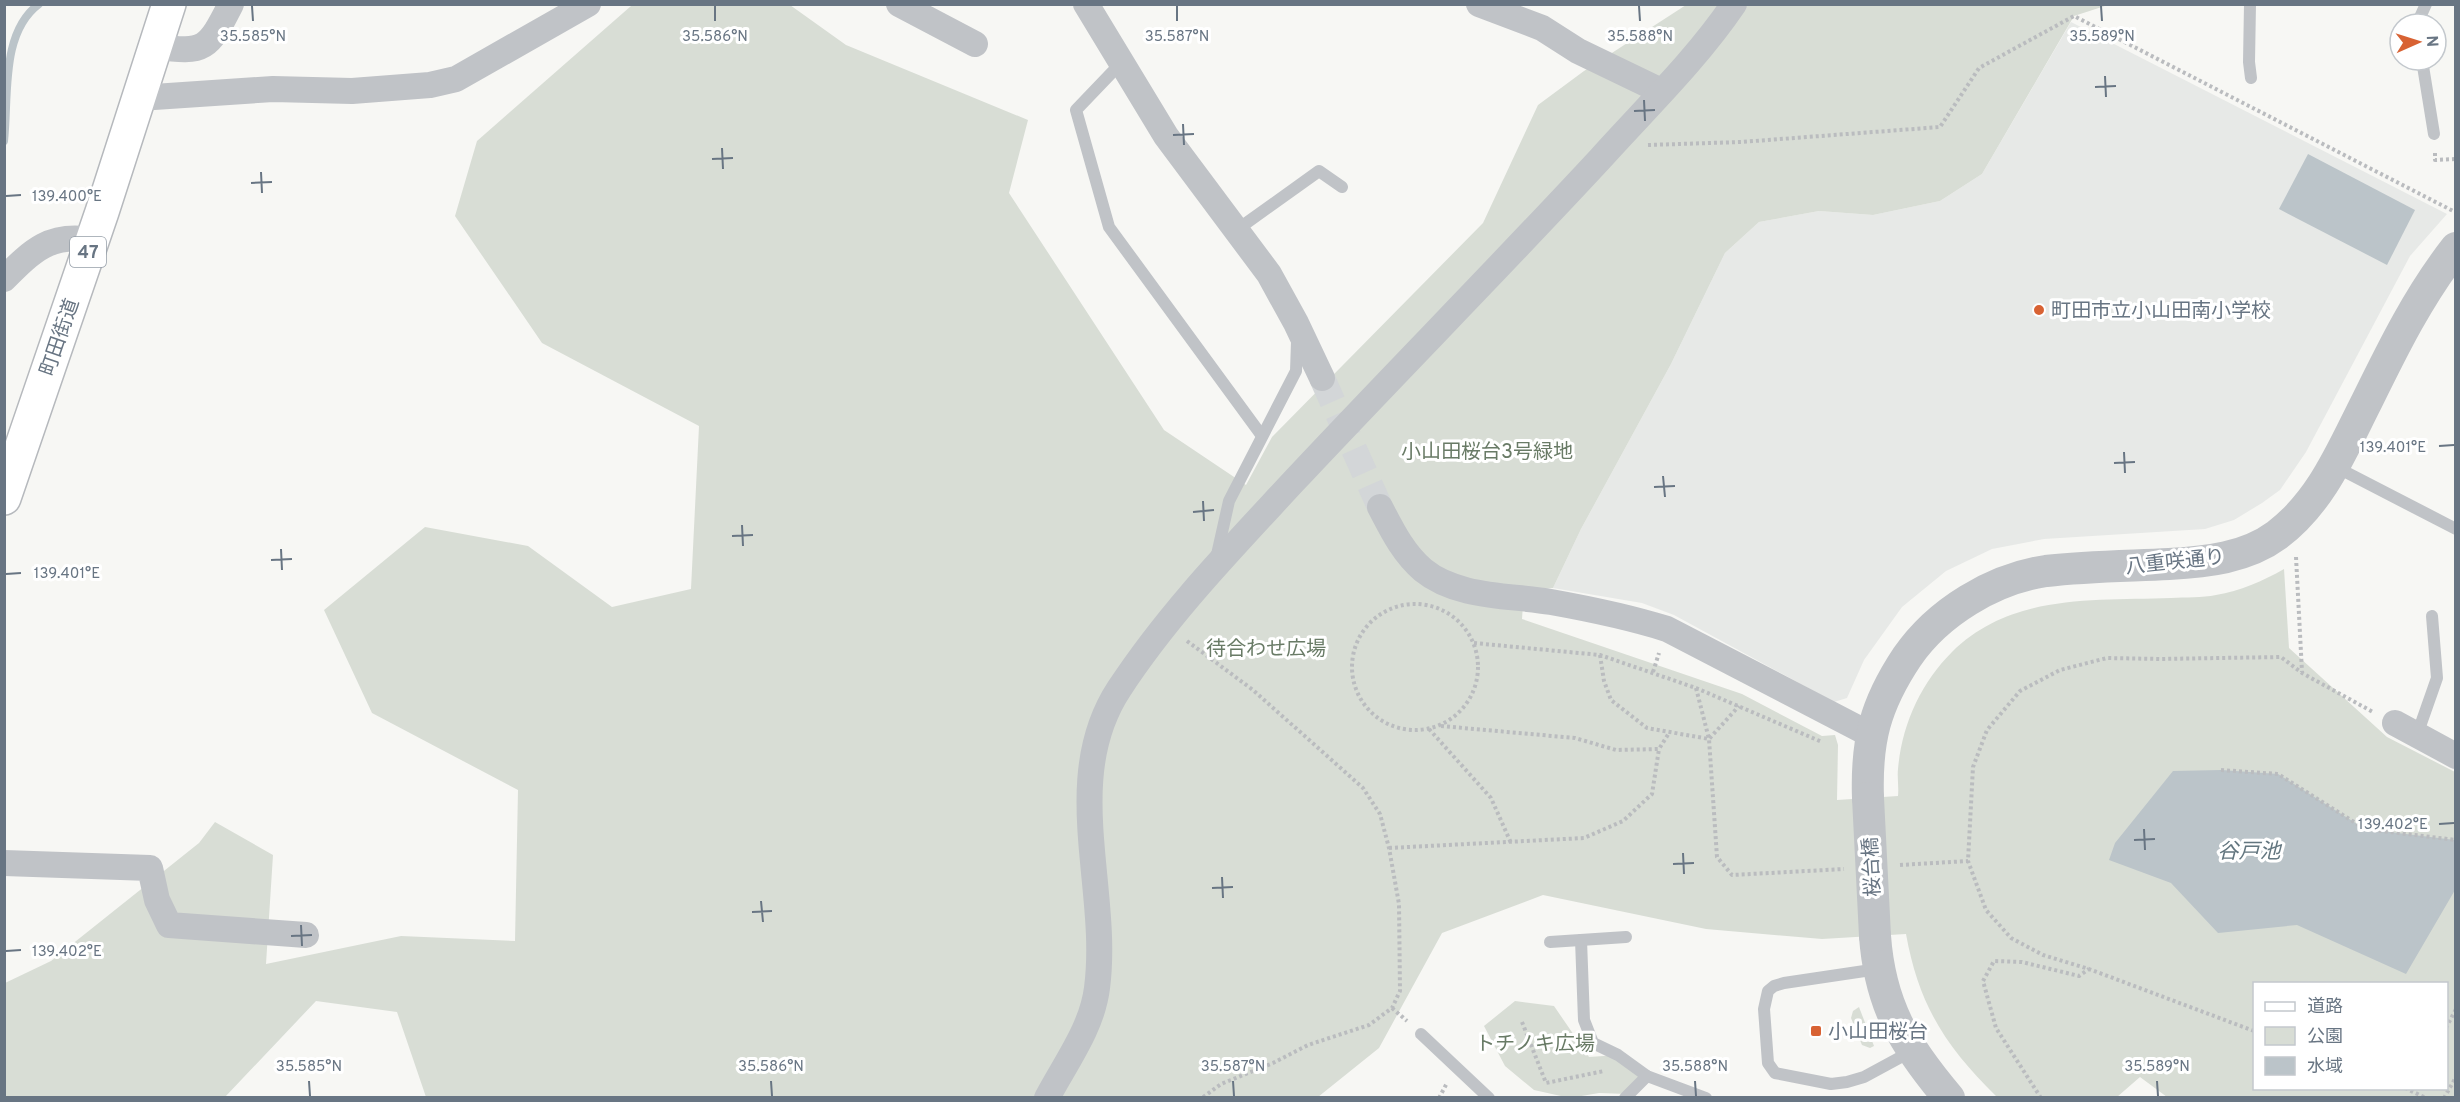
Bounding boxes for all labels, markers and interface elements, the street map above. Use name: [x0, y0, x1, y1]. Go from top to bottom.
north arrow: [2388, 12, 2448, 72]
text: 35.585°N: [220, 28, 286, 47]
text: 35.586°N: [682, 28, 748, 47]
text: 35.587°N: [1145, 28, 1209, 47]
text: 35.588°N: [1607, 28, 1673, 47]
text: 35.589°N: [2069, 28, 2135, 47]
text: N: [2421, 35, 2441, 48]
text: 139.400°E: [32, 188, 102, 207]
road number: 47: [70, 237, 106, 267]
street label: 町田街道: [36, 296, 86, 380]
place label: 町田市立小山田南小学校: [2051, 299, 2271, 325]
marker: 町田市立小山田南小学校: [2032, 303, 2046, 317]
text: 139.401°E: [2360, 439, 2426, 458]
park label: 小山田桜台3号緑地: [1401, 440, 1573, 466]
street label: 八重咲通り: [2124, 545, 2226, 581]
text: 139.401°E: [34, 565, 100, 584]
park label: 待合わせ広場: [1206, 637, 1326, 663]
text: 139.402°E: [2358, 816, 2428, 835]
street label: 桜台橋: [1858, 836, 1888, 898]
water label: 谷戸池: [2218, 839, 2282, 866]
text: 139.402°E: [32, 943, 102, 962]
legend: [2253, 982, 2448, 1090]
text: 道路: [2307, 996, 2343, 1019]
place label: 小山田桜台: [1828, 1020, 1928, 1046]
marker: 小山田桜台: [1809, 1024, 1823, 1038]
text: 公園: [2307, 1026, 2343, 1049]
park label: トチノキ広場: [1475, 1032, 1595, 1058]
text: 水域: [2307, 1056, 2343, 1079]
text: 35.585°N: [276, 1058, 342, 1077]
text: 35.586°N: [738, 1058, 804, 1077]
text: 35.587°N: [1201, 1058, 1265, 1077]
text: 35.588°N: [1662, 1058, 1728, 1077]
text: 35.589°N: [2124, 1058, 2190, 1077]

